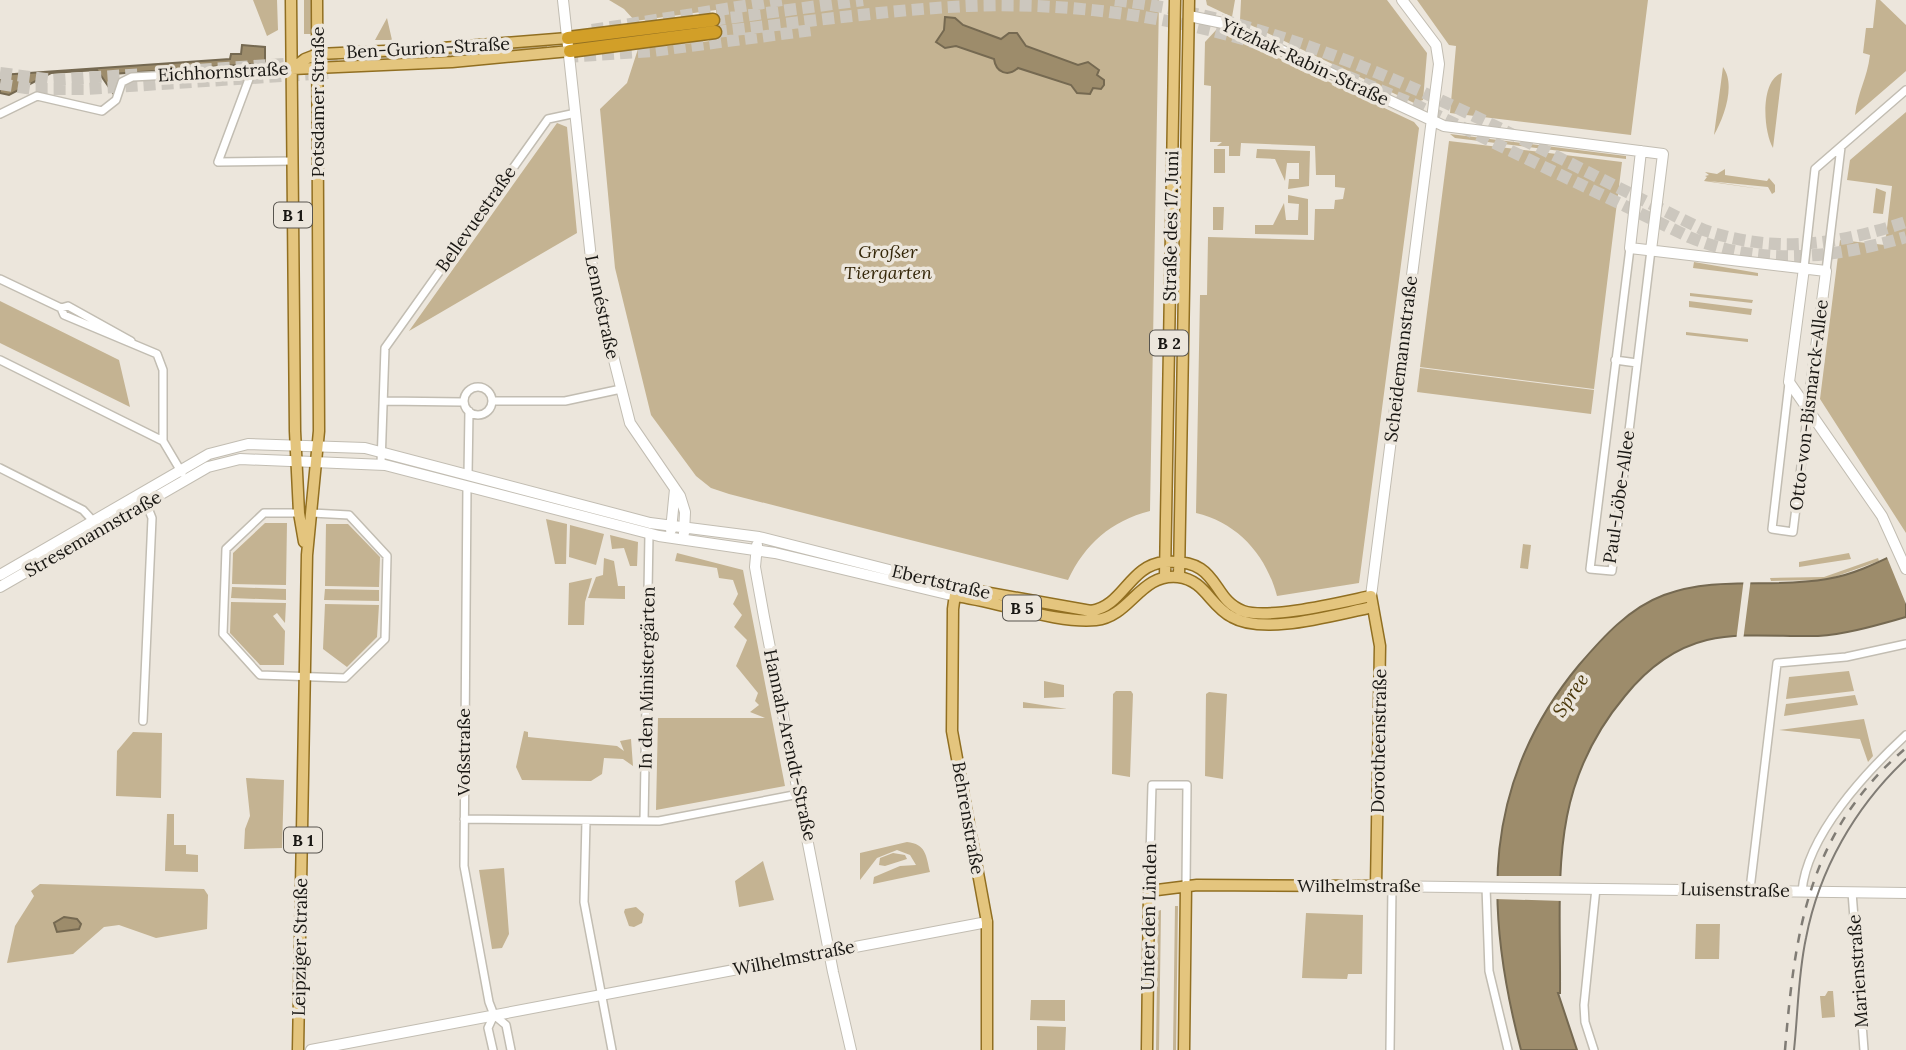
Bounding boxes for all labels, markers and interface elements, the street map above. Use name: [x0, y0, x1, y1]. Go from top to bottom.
street label: Yitzhak-Rabin-Straße: [1217, 12, 1393, 111]
street label: Potsdamer Straße: [306, 26, 329, 178]
street label: Ben-Gurion-Straße: [345, 32, 511, 63]
street label: Eichhornstraße: [157, 57, 289, 86]
street label: Straße des 17. Juni: [1158, 150, 1183, 302]
street label: Bellevuestraße: [431, 161, 521, 276]
road number: B 1: [274, 202, 312, 228]
park label: Großer Tiergarten: [844, 240, 932, 284]
street label: Lennéstraße: [580, 253, 625, 361]
street label: Scheidemannstraße: [1379, 274, 1422, 443]
street label: Otto-von-Bismarck-Allee: [1784, 298, 1833, 512]
road number: B 2: [1150, 330, 1188, 356]
street label: Paul-Löbe-Allee: [1598, 429, 1639, 565]
street label: Stresemannstraße: [20, 485, 165, 582]
street label: Ebertstraße: [890, 559, 993, 604]
street label: In den Ministergärten: [633, 586, 660, 770]
road number: B 5: [1003, 596, 1041, 621]
street label: Hannah-Arendt-Straße: [759, 647, 822, 843]
street label: Dorotheenstraße: [1366, 668, 1391, 813]
water label: Spree: [1547, 668, 1593, 722]
street label: Voßstraße: [452, 708, 475, 797]
street label: Behrenstraße: [947, 760, 990, 876]
road number: B 1: [284, 828, 322, 852]
street label: Unter den Linden: [1136, 843, 1161, 991]
street label: Wilhelmstraße: [1297, 874, 1421, 897]
street label: Leipziger Straße: [287, 877, 312, 1016]
street label: Luisenstraße: [1680, 877, 1790, 902]
street label: Marienstraße: [1842, 913, 1873, 1029]
street label: Wilhelmstraße: [731, 934, 857, 981]

